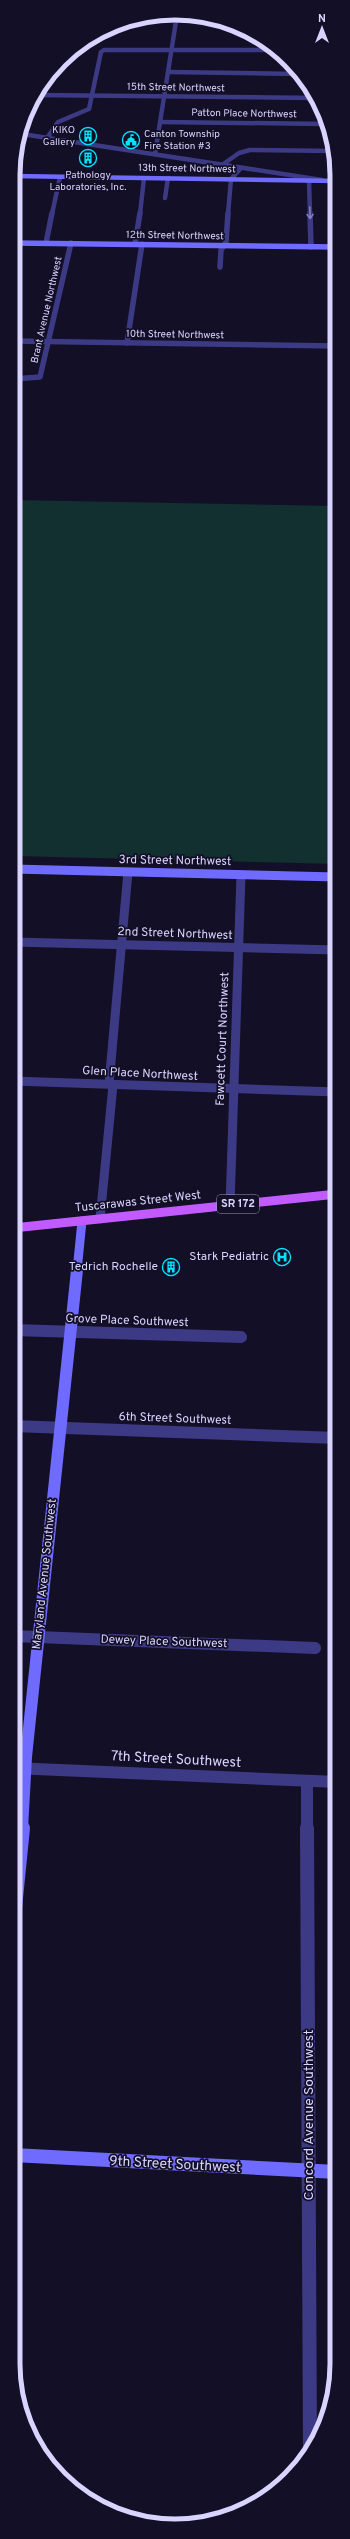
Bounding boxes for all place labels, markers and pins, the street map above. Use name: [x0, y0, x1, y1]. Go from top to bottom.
place label: KIKO Gallery: [43, 124, 75, 149]
building icon: KIKO Gallery: [78, 126, 98, 146]
place label: Canton Township Fire Station #3: [144, 128, 220, 153]
public building icon: Canton Township Fire Station #3: [121, 130, 141, 150]
building icon: Pathology Laboratories, Inc.: [78, 148, 98, 168]
place label: Pathology Laboratories, Inc.: [49, 169, 127, 194]
hospital icon: Stark Pediatric: [272, 1247, 292, 1267]
place label: Stark Pediatric: [189, 1249, 269, 1265]
building icon: Tedrich Rochelle: [161, 1257, 181, 1277]
place label: Tedrich Rochelle: [69, 1259, 158, 1275]

